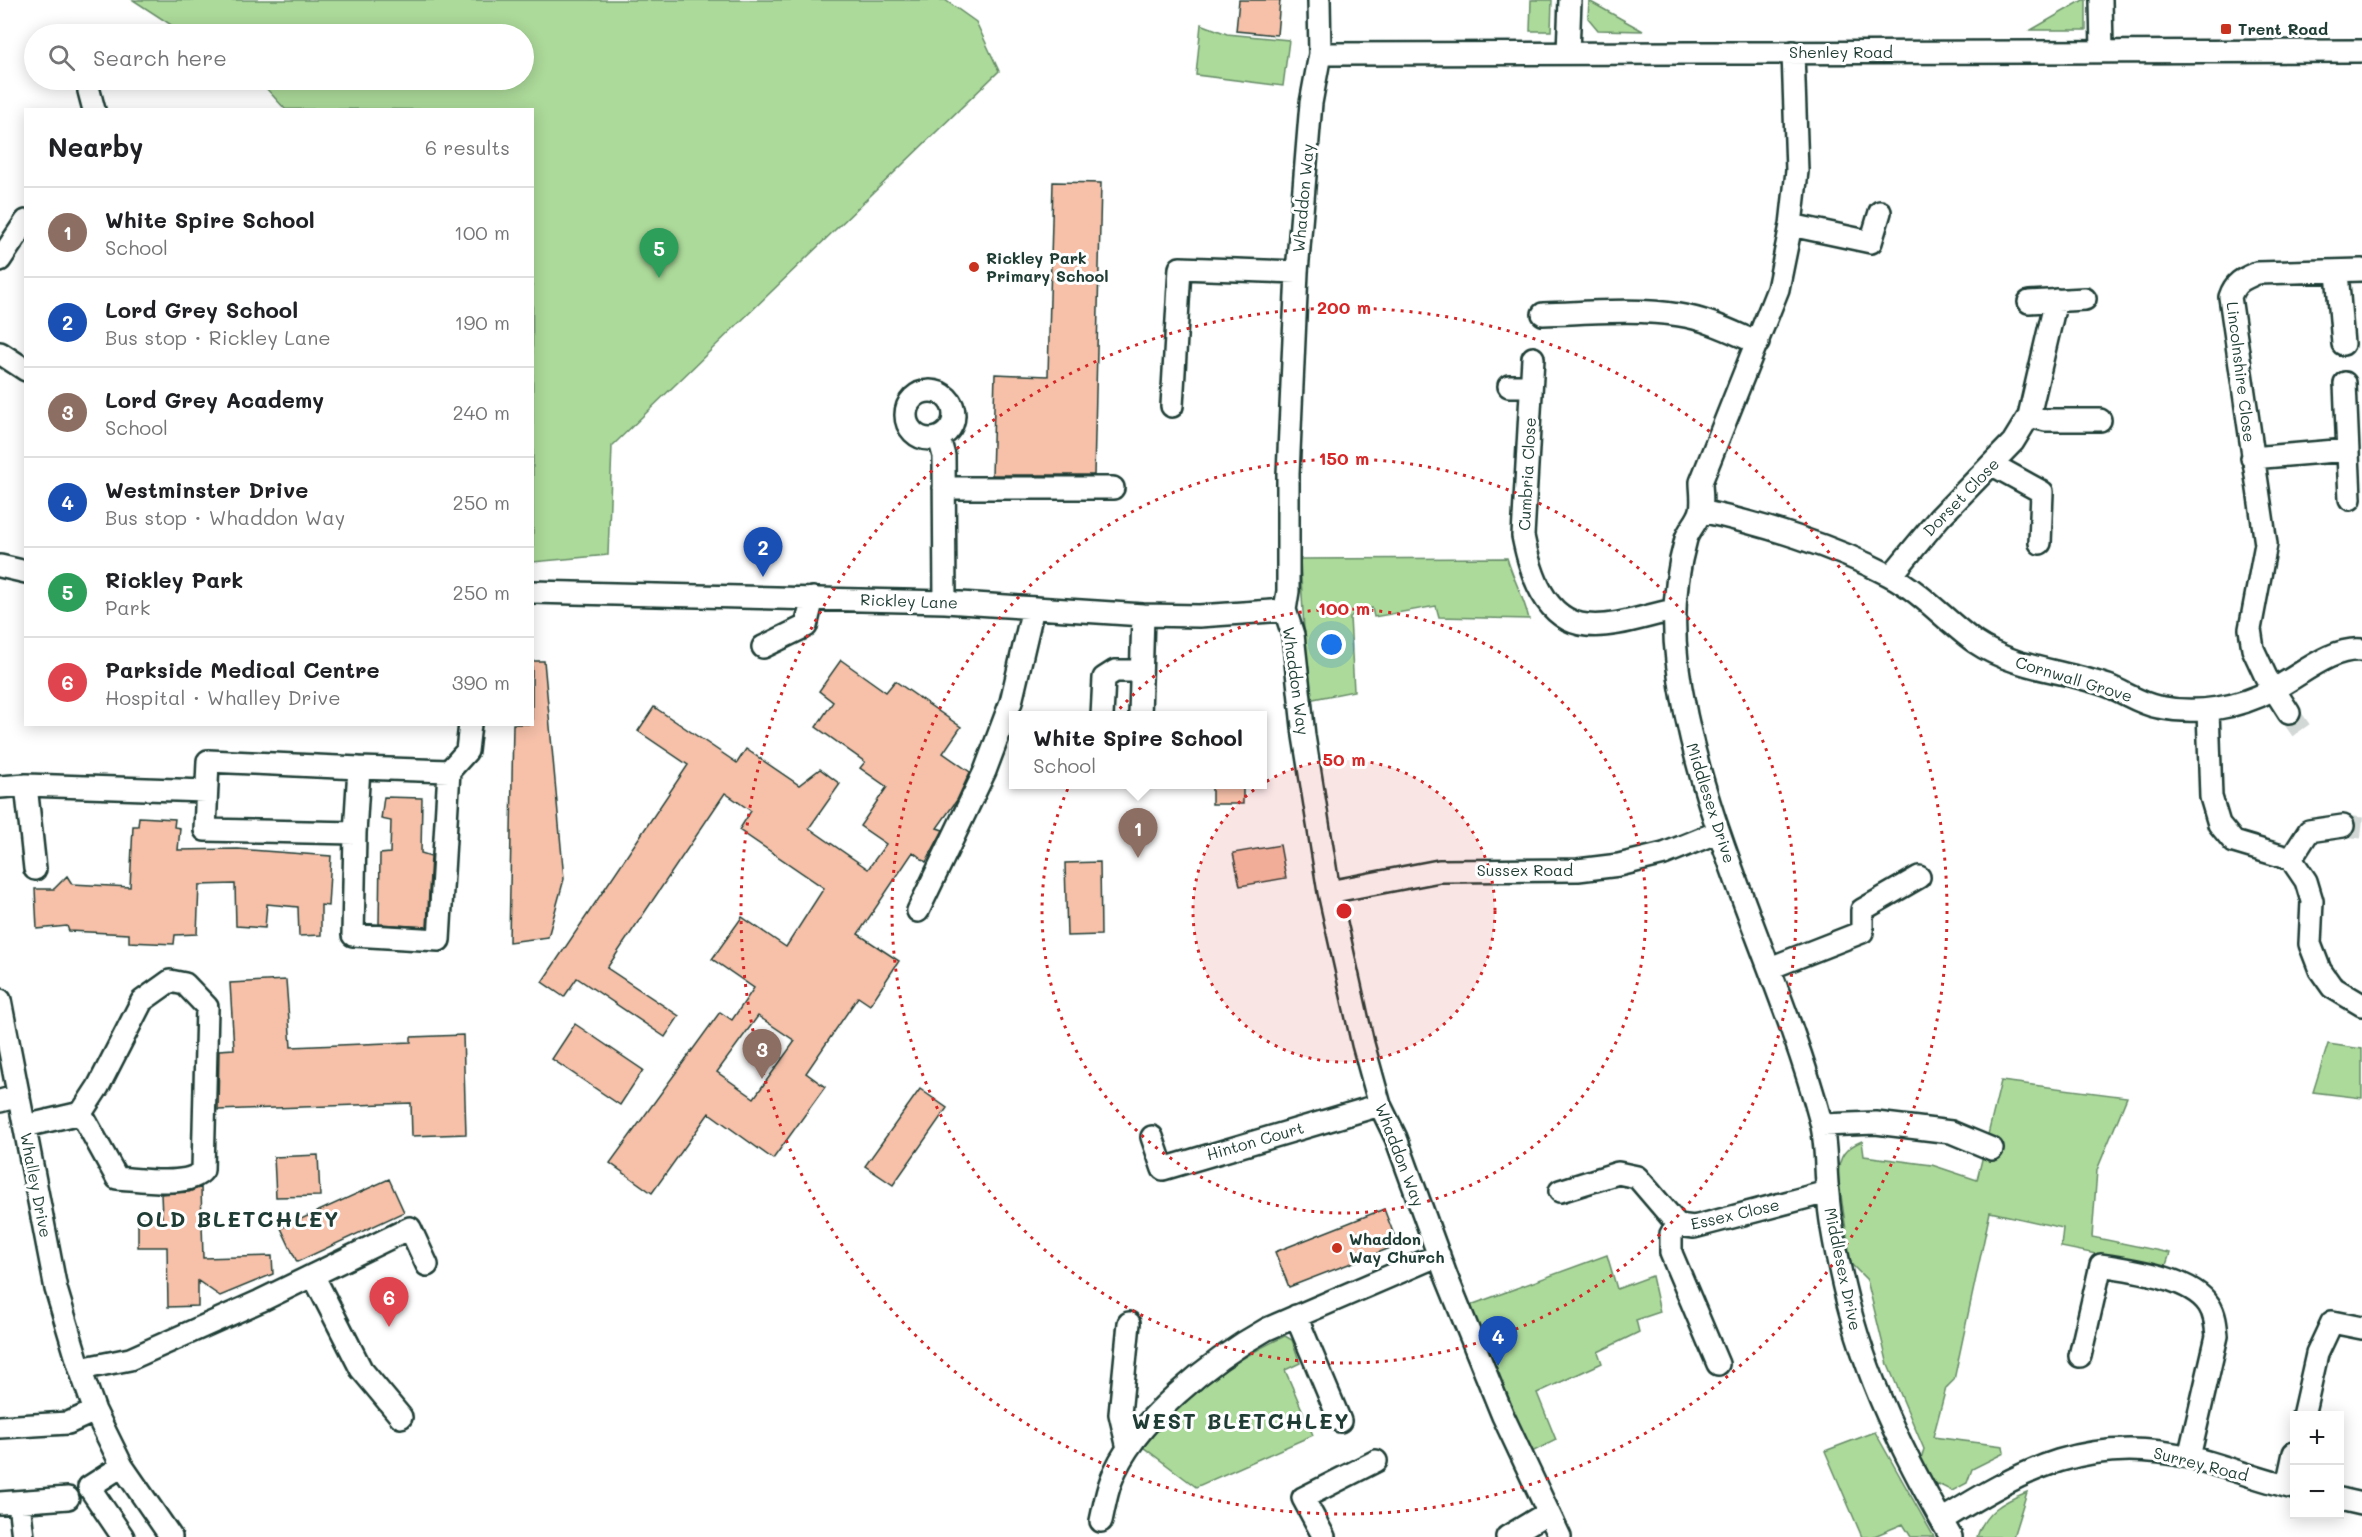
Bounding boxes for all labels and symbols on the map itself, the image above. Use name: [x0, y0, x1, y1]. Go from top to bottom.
place label: Trent Road: [2238, 18, 2328, 39]
marker: Trent Road: [2219, 22, 2233, 36]
street label: Shenley Road: [1789, 41, 1893, 62]
street label: Whaddon Way: [1287, 143, 1318, 253]
pin: 5: [640, 228, 678, 278]
place label: Rickley Park Primary School: [986, 247, 1109, 286]
marker: Rickley Park Primary School: [967, 260, 981, 274]
text: 200 m: [1317, 295, 1371, 319]
street label: Lincolnshire Close: [2222, 301, 2261, 443]
street label: Cumbria Close: [1513, 417, 1540, 531]
text: 150 m: [1319, 446, 1369, 470]
street label: Dorset Close: [1918, 453, 2003, 540]
pin: 2: [744, 528, 783, 577]
street label: Rickley Lane: [860, 588, 958, 613]
text: 100 m: [1318, 596, 1370, 620]
street label: Whaddon Way: [1279, 625, 1314, 736]
your location: [1317, 630, 1346, 659]
street label: Cornwall Grove: [2013, 651, 2135, 706]
street label: Middlesex Drive: [1682, 740, 1741, 866]
text: 50 m: [1323, 747, 1365, 771]
pin: 1: [1118, 808, 1158, 858]
street label: Sussex Road: [1477, 859, 1573, 880]
centre of rings: [1334, 901, 1354, 921]
pin: 3: [742, 1030, 782, 1079]
street label: Whaddon Way: [1371, 1100, 1430, 1210]
street label: Hinton Court: [1204, 1117, 1306, 1164]
street label: Whalley Drive: [16, 1131, 57, 1239]
street label: Essex Close: [1688, 1193, 1781, 1234]
district label: OLD BLETCHLEY: [136, 1204, 340, 1233]
street label: Middlesex Drive: [1820, 1206, 1867, 1332]
place label: Whaddon Way Church: [1349, 1228, 1444, 1267]
marker: Whaddon Way Church: [1330, 1241, 1344, 1255]
pin: 6: [370, 1278, 408, 1327]
pin: 4: [1478, 1316, 1518, 1366]
district label: WEST BLETCHLEY: [1132, 1406, 1350, 1435]
street label: Surrey Road: [2151, 1442, 2251, 1485]

